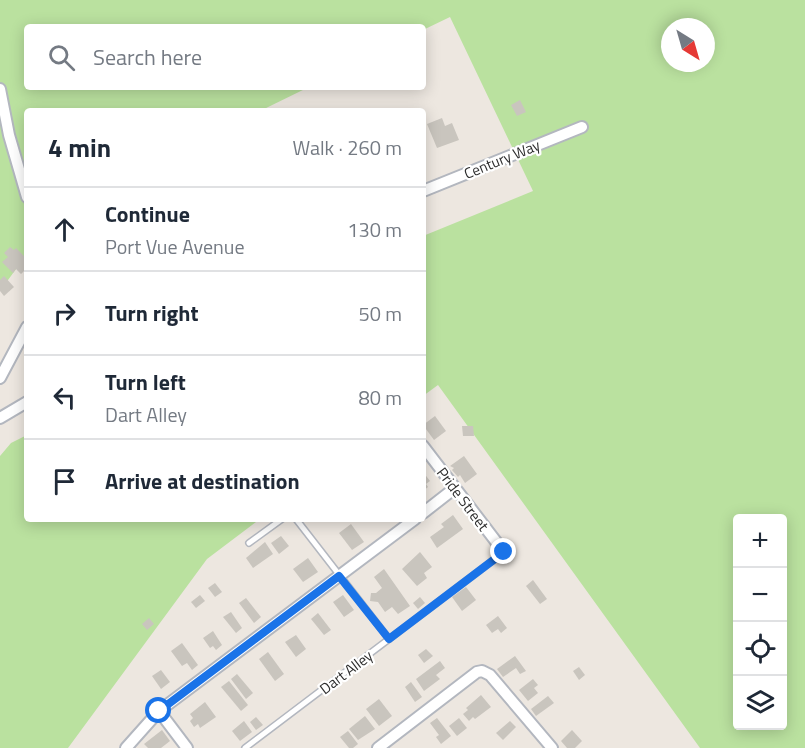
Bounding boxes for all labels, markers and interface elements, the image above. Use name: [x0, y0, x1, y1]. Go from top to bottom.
north arrow: [661, 18, 715, 72]
search box: [24, 24, 426, 90]
text: Search here: [93, 40, 202, 74]
icon: search: [45, 41, 78, 74]
text: 4 min: [48, 128, 111, 167]
text: Walk · 260 m: [293, 132, 402, 163]
street label: Century Way: [460, 133, 544, 185]
text: Continue: [105, 197, 190, 231]
icon: ahead: [48, 213, 81, 246]
text: 130 m: [347, 214, 402, 245]
text: Port Vue Avenue: [105, 231, 245, 262]
text: Turn right: [105, 296, 199, 330]
icon: right: [48, 297, 81, 330]
text: 50 m: [358, 298, 402, 329]
text: Turn left: [105, 365, 186, 399]
icon: left: [48, 381, 81, 414]
text: 80 m: [358, 382, 402, 413]
text: Dart Alley: [105, 399, 187, 430]
street label: Pride Street: [431, 462, 495, 536]
text: Arrive at destination: [105, 464, 300, 498]
icon: arrive: [48, 465, 81, 498]
map controls: [733, 514, 787, 730]
button: +: [733, 514, 787, 568]
route end: [490, 538, 516, 564]
button: −: [733, 568, 787, 622]
button: locate: [733, 622, 787, 676]
street label: Dart Alley: [315, 644, 377, 700]
button: layers: [733, 676, 787, 730]
route start: [145, 697, 171, 723]

